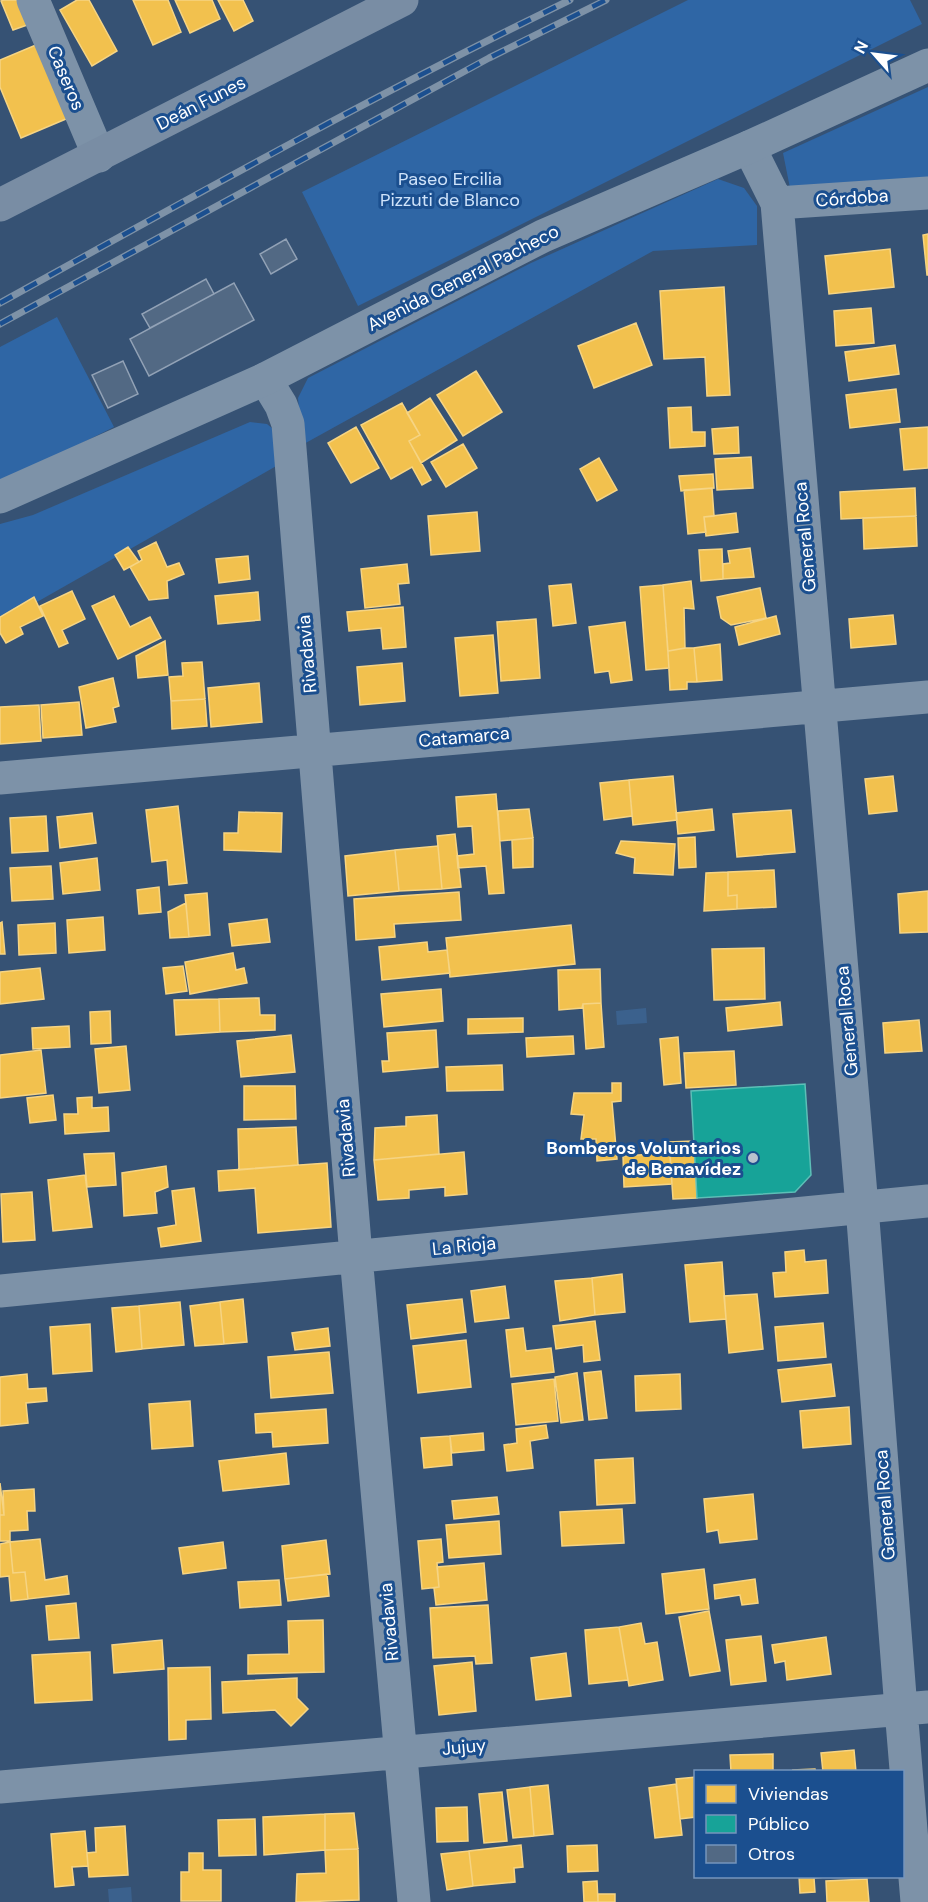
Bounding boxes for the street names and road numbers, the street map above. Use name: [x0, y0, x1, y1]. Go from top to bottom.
street label: Caseros: [42, 42, 90, 114]
street label: Deán Funes: [152, 70, 250, 136]
street label: Córdoba: [815, 183, 889, 213]
street label: Avenida General Pacheco: [363, 219, 563, 337]
street label: General Roca: [788, 481, 822, 593]
street label: Rivadavia: [292, 614, 322, 694]
street label: Catamarca: [417, 721, 511, 753]
street label: General Roca: [830, 965, 864, 1077]
street label: Rivadavia: [331, 1098, 361, 1178]
street label: La Rioja: [431, 1231, 497, 1261]
street label: General Roca: [869, 1449, 901, 1561]
street label: Rivadavia: [374, 1582, 404, 1662]
street label: Jujuy: [441, 1733, 487, 1761]

